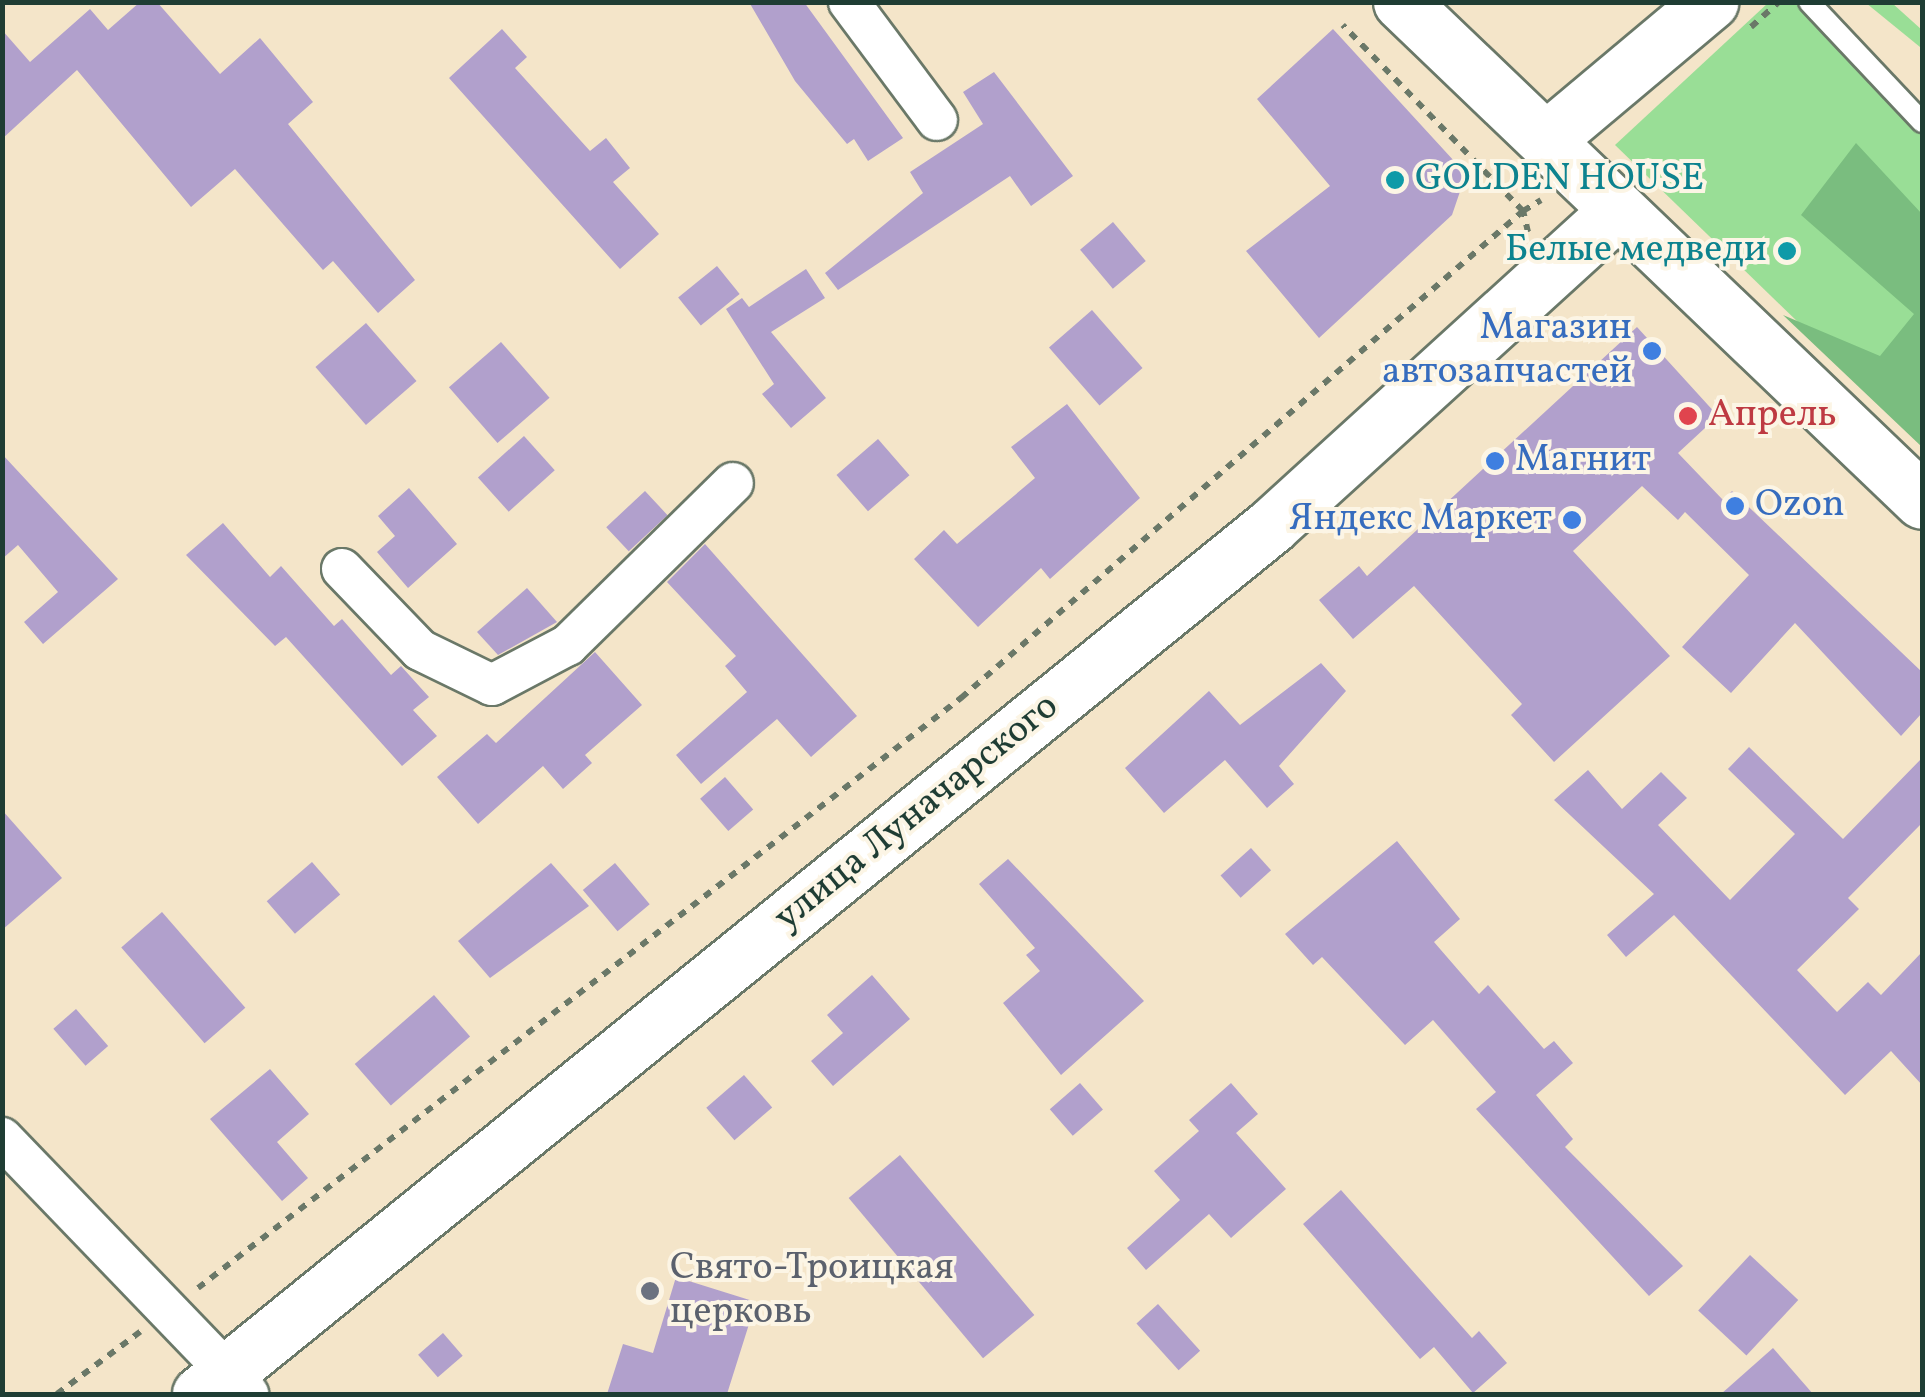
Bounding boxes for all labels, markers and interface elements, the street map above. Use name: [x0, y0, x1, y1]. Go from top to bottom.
place label: GOLDEN HOUSE: [1415, 157, 1704, 203]
marker: GOLDEN HOUSE: [1384, 169, 1406, 191]
place label: Белые медведи: [1505, 228, 1767, 274]
marker: Белые медведи: [1776, 240, 1798, 262]
place label: Магазин автозапчастей: [1382, 306, 1632, 396]
marker: Магазин автозапчастей: [1641, 340, 1663, 362]
place label: Апрель: [1708, 393, 1837, 439]
marker: Апрель: [1677, 405, 1699, 427]
place label: Магнит: [1515, 438, 1651, 484]
marker: Магнит: [1484, 450, 1506, 472]
place label: Ozon: [1755, 483, 1845, 529]
marker: Ozon: [1724, 495, 1746, 517]
place label: Яндекс Маркет: [1289, 497, 1552, 543]
marker: Яндекс Маркет: [1561, 509, 1583, 531]
street label: улица Луначарского: [766, 684, 1068, 942]
place label: Свято-Троицкая церковь: [670, 1246, 954, 1336]
marker: Свято-Троицкая церковь: [639, 1280, 661, 1302]

